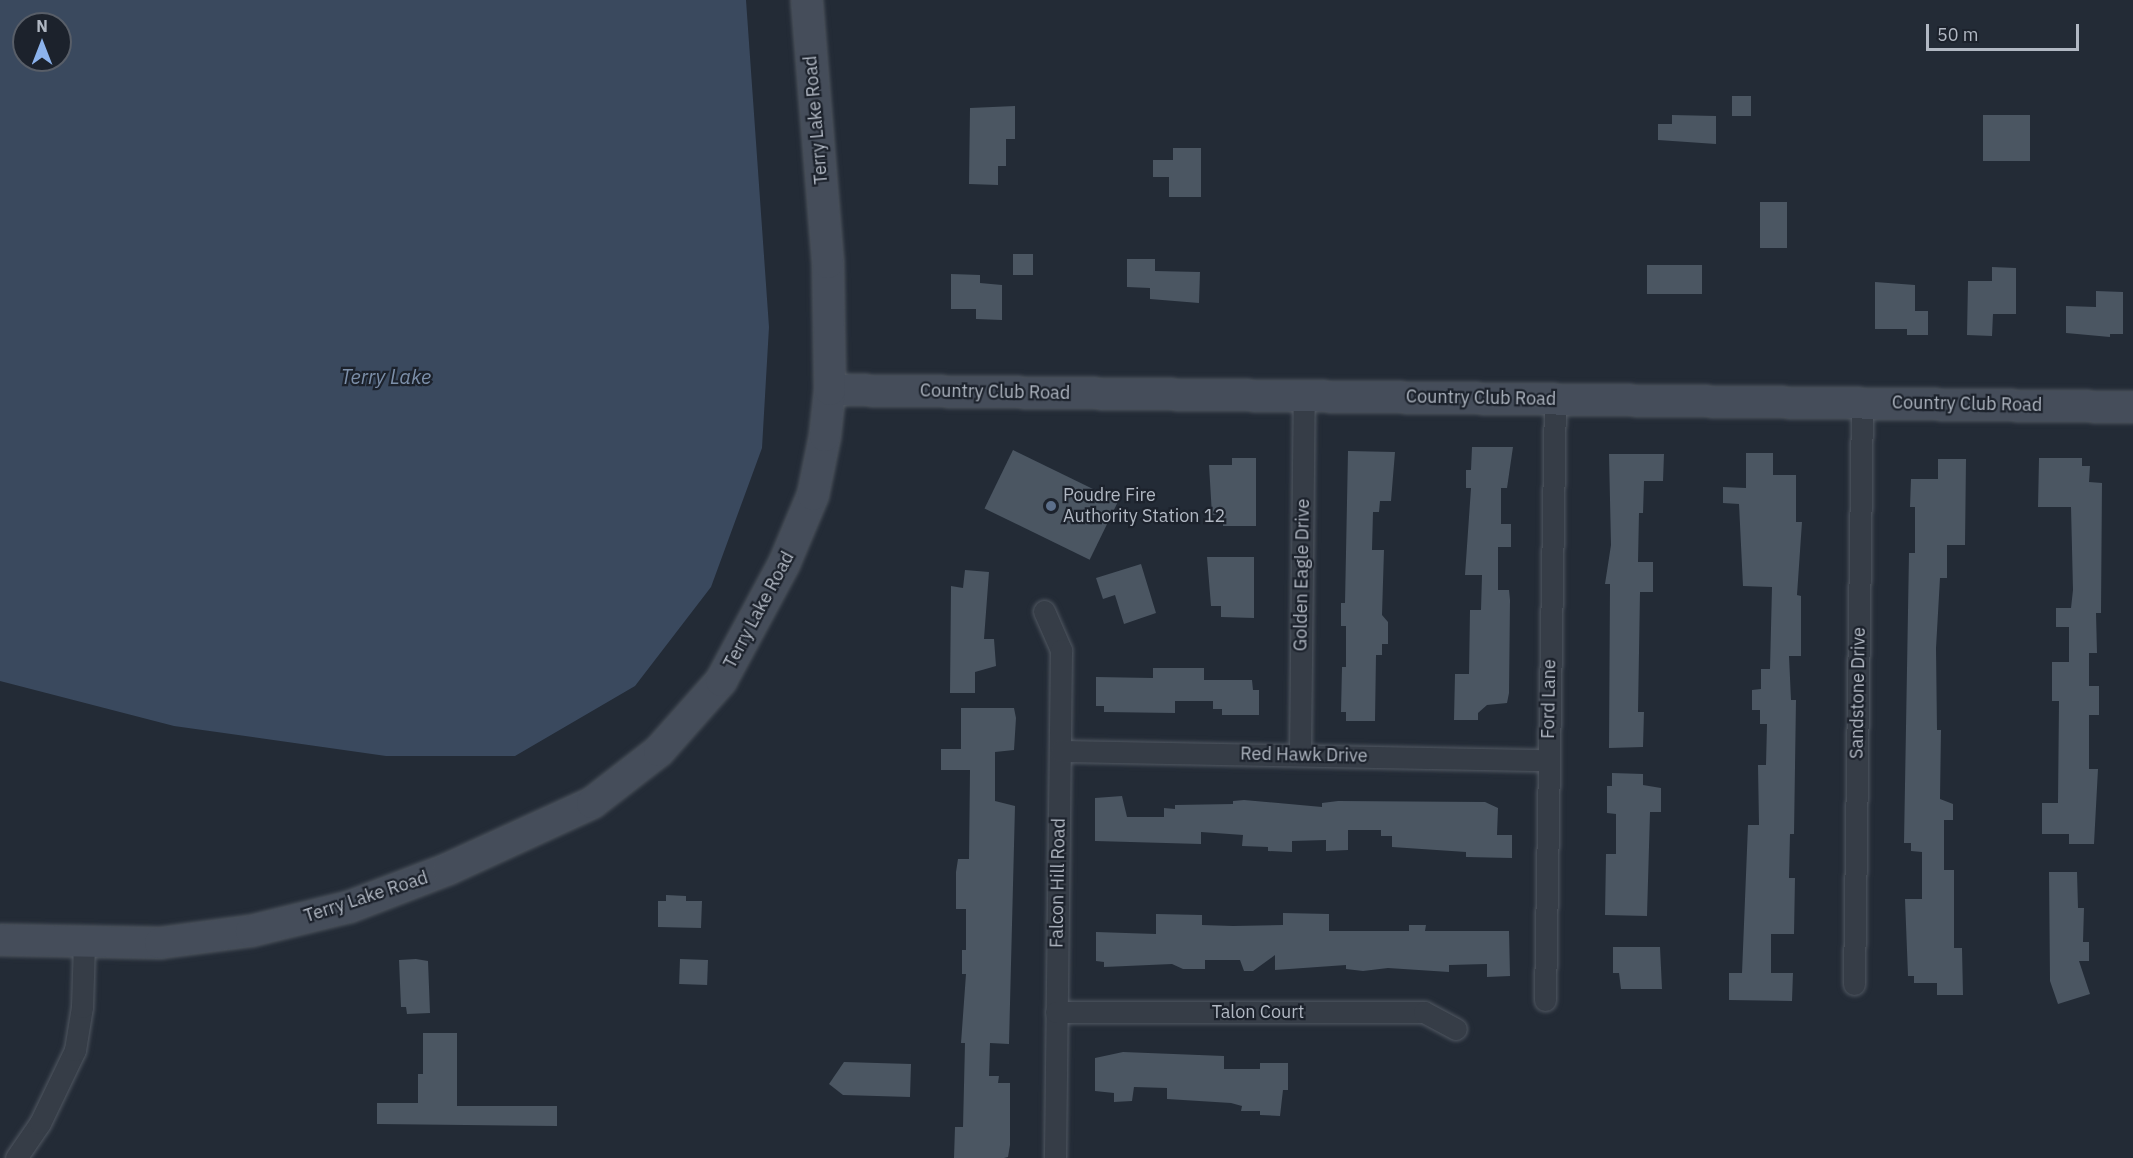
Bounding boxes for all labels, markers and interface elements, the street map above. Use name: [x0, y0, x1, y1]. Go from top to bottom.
north arrow: [12, 12, 72, 72]
scale bar: [1929, 12, 2082, 50]
text: N: [36, 16, 48, 36]
text: 50 m: [1937, 23, 1979, 46]
street label: Terry Lake Road: [800, 55, 832, 185]
water label: Terry Lake: [341, 364, 431, 388]
street label: Country Club Road: [920, 380, 1070, 404]
street label: Country Club Road: [1406, 386, 1556, 410]
street label: Country Club Road: [1892, 392, 2042, 416]
place label: Poudre Fire Authority Station 12: [1063, 485, 1225, 528]
street label: Golden Eagle Drive: [1290, 498, 1314, 652]
marker: Poudre Fire Authority Station 12: [1044, 499, 1058, 513]
street label: Terry Lake Road: [719, 548, 799, 672]
street label: Sandstone Drive: [1846, 627, 1870, 759]
street label: Ford Lane: [1538, 659, 1560, 739]
street label: Red Hawk Drive: [1240, 743, 1368, 767]
street label: Falcon Hill Road: [1046, 818, 1070, 948]
street label: Terry Lake Road: [301, 867, 431, 927]
street label: Talon Court: [1212, 1001, 1304, 1023]

